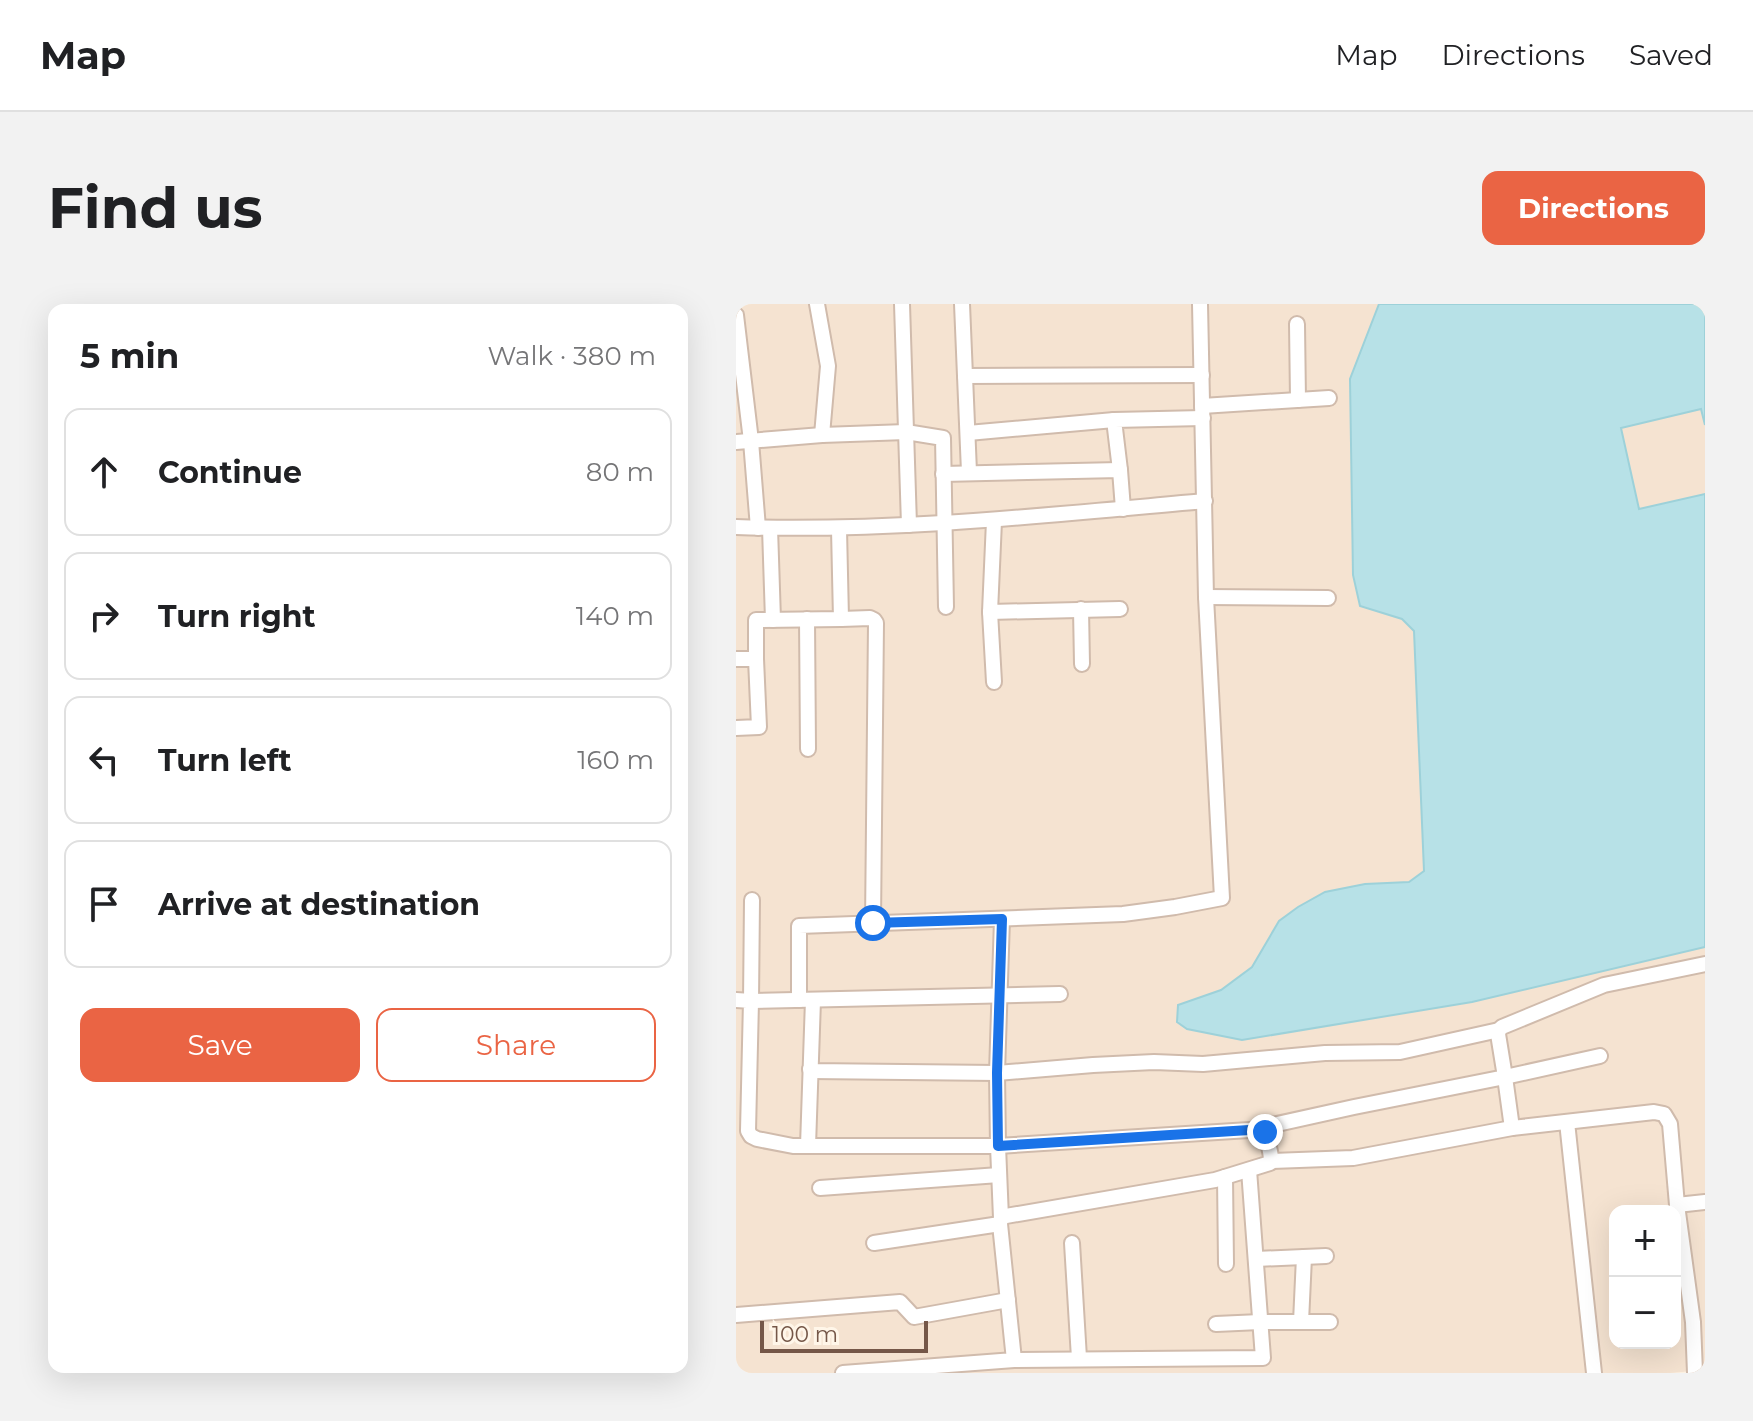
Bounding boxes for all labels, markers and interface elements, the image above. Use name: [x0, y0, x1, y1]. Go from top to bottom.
text: Map: [40, 32, 126, 79]
text: Map: [1335, 38, 1397, 72]
text: Directions: [1441, 38, 1585, 72]
text: Saved: [1629, 38, 1713, 72]
button: Directions: [1482, 171, 1705, 245]
text: Find us: [48, 174, 262, 242]
text: 5 min: [80, 335, 179, 377]
text: Walk · 380 m: [488, 340, 656, 372]
icon: ahead: [82, 450, 126, 494]
text: Continue: [158, 454, 302, 491]
text: 80 m: [586, 456, 654, 488]
icon: right: [82, 594, 126, 638]
text: Turn right: [158, 598, 315, 635]
text: 140 m: [576, 600, 654, 632]
icon: left: [82, 738, 126, 782]
text: Turn left: [158, 742, 291, 779]
text: 160 m: [577, 744, 654, 776]
icon: arrive: [82, 882, 126, 926]
text: Arrive at destination: [158, 886, 480, 923]
route start: [855, 905, 891, 941]
button: Save: [80, 1008, 360, 1082]
button: Share: [376, 1008, 656, 1082]
route end: [1247, 1114, 1283, 1150]
map controls: [1609, 1205, 1681, 1349]
button: +: [1609, 1205, 1681, 1277]
button: −: [1609, 1277, 1681, 1349]
scale bar: [760, 1317, 928, 1353]
text: 100 m: [772, 1321, 838, 1348]

